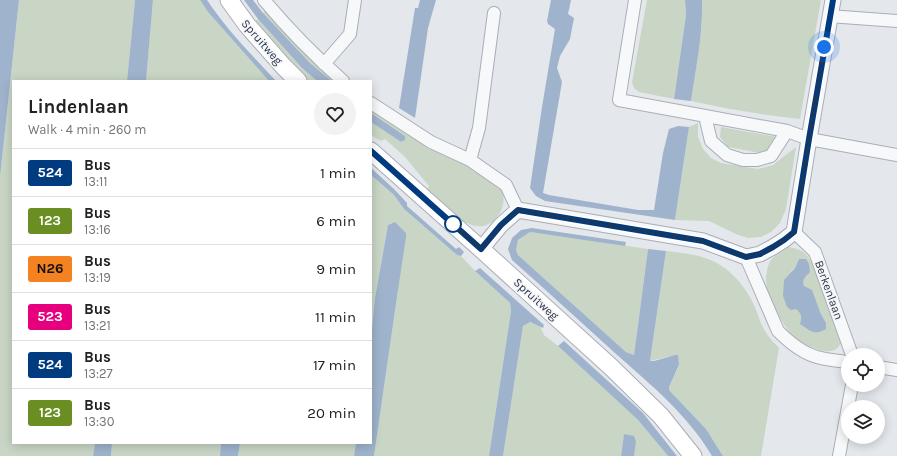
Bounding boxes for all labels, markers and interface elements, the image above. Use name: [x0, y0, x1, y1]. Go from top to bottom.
street label: Spruitweg: [238, 16, 286, 68]
your location: [814, 37, 834, 57]
button: heart: [314, 93, 356, 135]
text: Lindenlaan: [28, 96, 129, 118]
text: Walk · 4 min · 260 m: [28, 122, 147, 137]
text: Bus: [84, 156, 111, 174]
text: 524: [38, 164, 62, 181]
text: 1 min: [320, 164, 356, 182]
text: 13:11: [84, 174, 108, 189]
text: Bus: [84, 204, 111, 222]
text: 123: [39, 212, 61, 229]
text: 6 min: [316, 212, 356, 230]
unlabelled marker: [444, 215, 462, 233]
text: 13:16: [84, 222, 111, 237]
text: Bus: [84, 252, 111, 270]
street label: Berkenlaan: [812, 258, 846, 322]
text: N26: [36, 260, 64, 277]
text: 9 min: [316, 260, 356, 278]
text: 13:19: [84, 270, 111, 285]
street label: Spruitweg: [511, 275, 562, 323]
text: Bus: [84, 300, 111, 318]
text: 523: [37, 308, 63, 325]
text: 11 min: [315, 308, 356, 326]
text: 13:21: [84, 318, 111, 333]
text: Bus: [84, 348, 111, 366]
map controls: [841, 348, 885, 444]
button: locate: [841, 348, 885, 392]
text: 524: [38, 356, 62, 373]
text: 17 min: [313, 356, 356, 374]
text: 13:27: [84, 366, 113, 381]
text: Bus: [84, 396, 111, 414]
button: layers: [841, 400, 885, 444]
text: 123: [39, 404, 61, 421]
text: 20 min: [307, 404, 356, 422]
text: 13:30: [84, 414, 114, 429]

